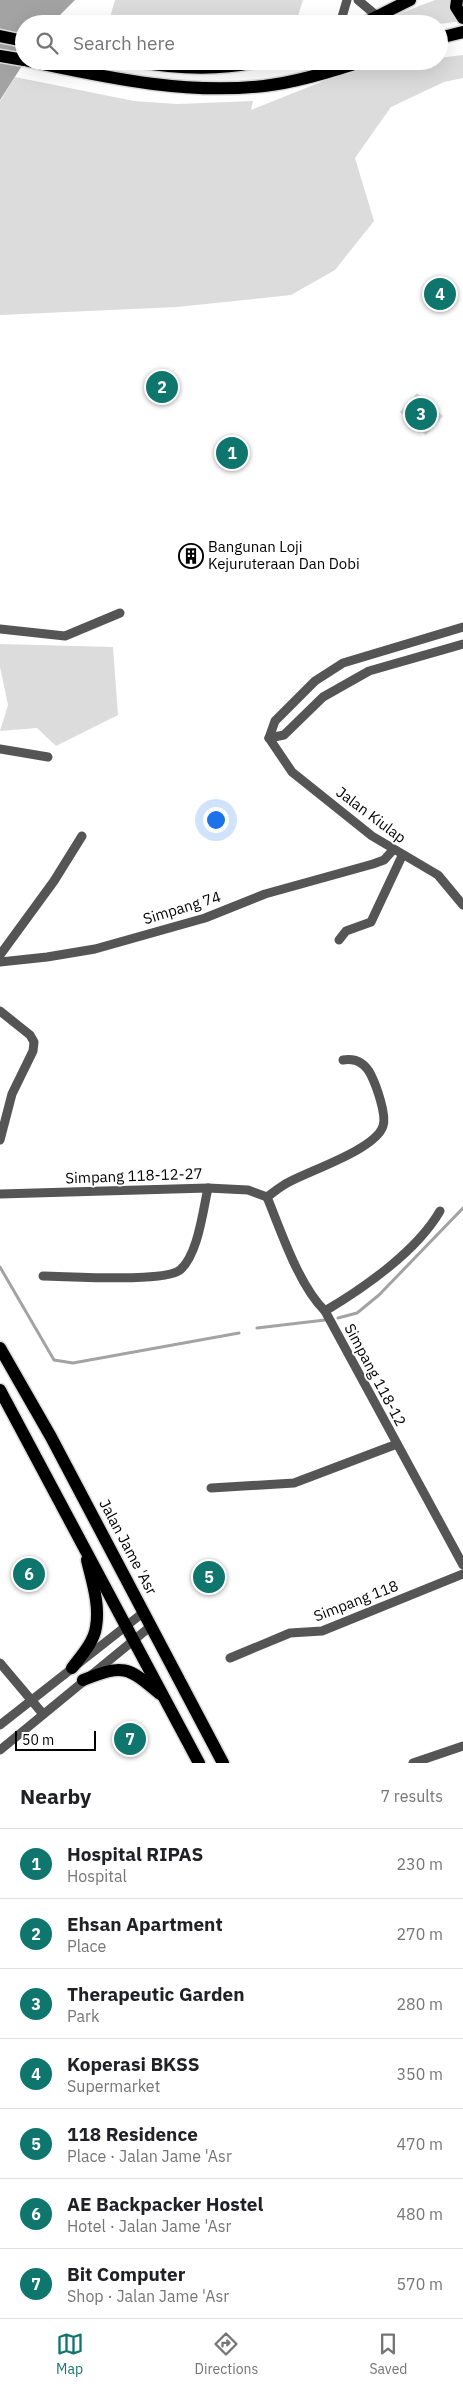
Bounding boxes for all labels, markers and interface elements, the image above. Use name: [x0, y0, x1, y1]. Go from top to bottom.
search box: [15, 15, 448, 70]
icon: search: [33, 29, 61, 57]
text: Search here: [73, 31, 175, 55]
pin: 4: [424, 275, 456, 313]
pin: 2: [146, 368, 178, 406]
pin: 3: [405, 395, 437, 433]
pin: 1: [216, 434, 248, 472]
place label: Bangunan Loji Kejuruteraan Dan Dobi: [208, 537, 360, 573]
building icon: Bangunan Loji Kejuruteraan Dan Dobi: [178, 543, 204, 569]
street label: Jalan Kiulap: [333, 782, 410, 847]
your location: [203, 807, 229, 833]
street label: Simpang 74: [141, 887, 223, 928]
street label: Simpang 118-12-27: [65, 1164, 203, 1187]
street label: Simpang 118-12: [340, 1320, 410, 1429]
street label: Jalan Jame 'Asr: [95, 1496, 162, 1598]
pin: 6: [13, 1555, 45, 1593]
pin: 5: [193, 1558, 225, 1596]
street label: Simpang 118: [311, 1576, 401, 1625]
pin: 7: [114, 1720, 146, 1758]
scale bar: [15, 1728, 96, 1751]
text: 50 m: [22, 1731, 54, 1749]
text: Nearby: [20, 1782, 91, 1810]
text: 7 results: [380, 1786, 443, 1806]
text: Hospital RIPAS: [67, 1842, 203, 1866]
text: 1: [31, 1854, 41, 1874]
text: 230 m: [396, 1854, 443, 1874]
text: Hospital: [67, 1866, 127, 1886]
text: Ehsan Apartment: [67, 1912, 223, 1936]
text: 2: [31, 1924, 41, 1944]
text: 270 m: [396, 1924, 443, 1944]
text: Place: [67, 1936, 106, 1956]
text: Therapeutic Garden: [67, 1982, 245, 2006]
text: 3: [31, 1994, 41, 2014]
text: 280 m: [396, 1994, 443, 2014]
text: Park: [67, 2006, 99, 2026]
text: Koperasi BKSS: [67, 2052, 200, 2076]
text: 4: [31, 2064, 41, 2084]
text: 350 m: [396, 2064, 443, 2084]
text: Supermarket: [67, 2076, 160, 2096]
text: 118 Residence: [67, 2122, 198, 2146]
text: 5: [31, 2134, 41, 2154]
text: 470 m: [396, 2134, 443, 2154]
text: Place · Jalan Jame 'Asr: [67, 2146, 232, 2166]
text: AE Backpacker Hostel: [67, 2192, 263, 2216]
text: 6: [31, 2204, 41, 2224]
text: 480 m: [396, 2204, 443, 2224]
text: Hotel · Jalan Jame 'Asr: [67, 2216, 231, 2236]
text: Bit Computer: [67, 2262, 185, 2286]
text: 7: [31, 2274, 41, 2294]
text: 570 m: [396, 2274, 443, 2294]
text: Shop · Jalan Jame 'Asr: [67, 2286, 229, 2306]
tab: Map: [56, 2330, 84, 2378]
tab: Directions: [195, 2330, 258, 2378]
tab: Saved: [369, 2330, 407, 2378]

